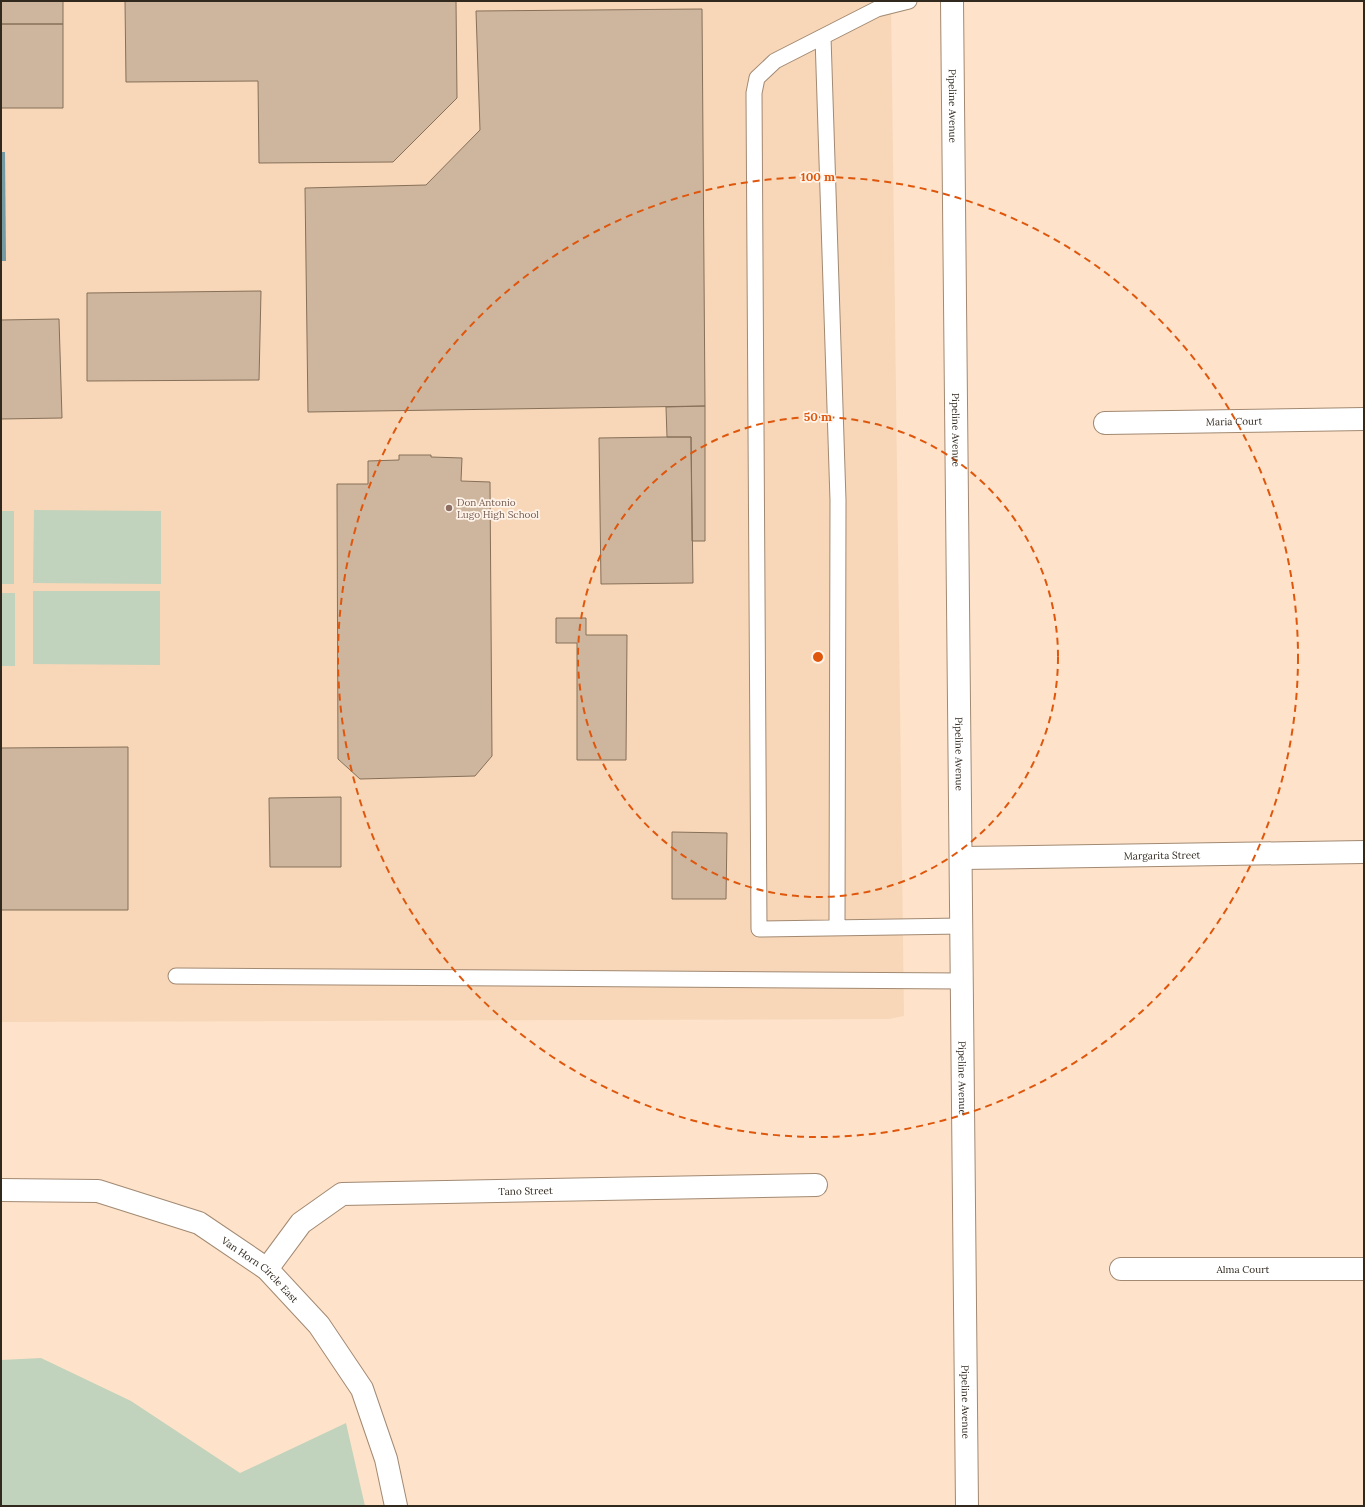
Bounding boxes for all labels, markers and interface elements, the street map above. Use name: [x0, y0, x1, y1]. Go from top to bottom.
street label: Pipeline Avenue: [946, 69, 959, 144]
text: 100 m: [801, 169, 835, 184]
street label: Pipeline Avenue: [949, 393, 963, 468]
text: 50 m: [804, 409, 832, 424]
street label: Maria Court: [1206, 415, 1262, 428]
place label: Don Antonio Lugo High School: [457, 496, 539, 521]
marker: Don Antonio Lugo High School: [444, 503, 454, 513]
centre of rings: [811, 650, 825, 664]
street label: Pipeline Avenue: [952, 717, 966, 792]
street label: Margarita Street: [1124, 848, 1201, 863]
street label: Pipeline Avenue: [955, 1041, 969, 1116]
street label: Tano Street: [498, 1184, 553, 1198]
street label: Van Horn Circle East: [218, 1234, 301, 1306]
street label: Alma Court: [1216, 1263, 1270, 1276]
street label: Pipeline Avenue: [959, 1365, 972, 1440]

